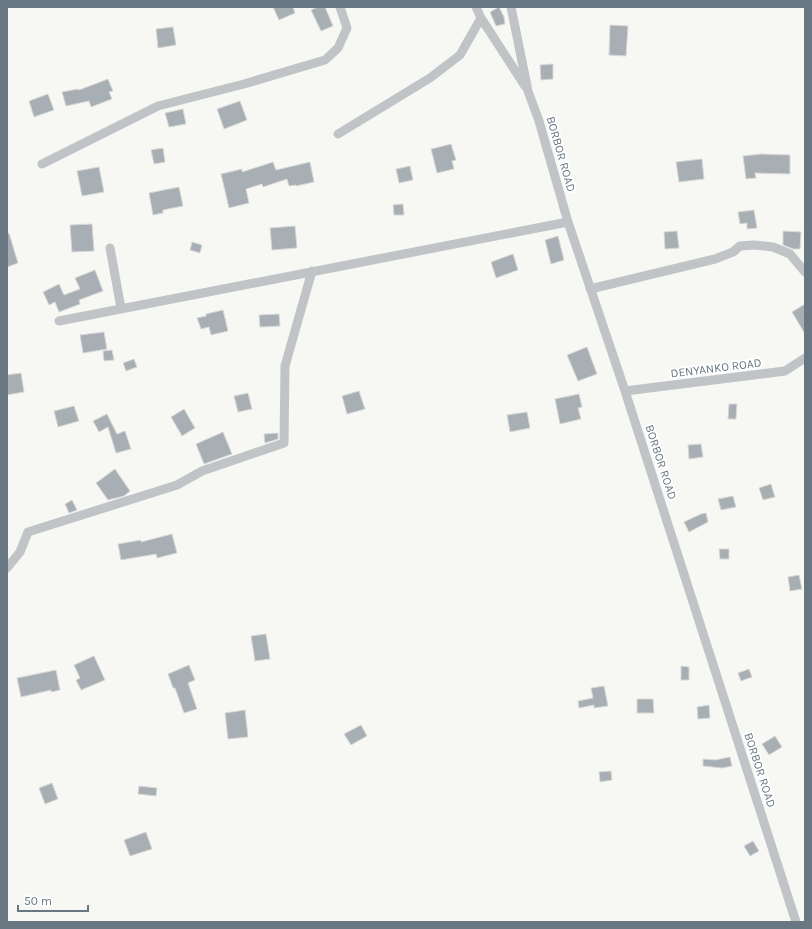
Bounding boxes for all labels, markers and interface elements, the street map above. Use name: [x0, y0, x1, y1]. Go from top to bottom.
street label: BORBOR ROAD: [544, 115, 578, 193]
street label: DENYANKO ROAD: [670, 355, 762, 381]
street label: BORBOR ROAD: [642, 423, 680, 501]
street label: BORBOR ROAD: [741, 731, 779, 809]
scale bar: [18, 887, 88, 913]
text: 50 m: [24, 894, 52, 908]

